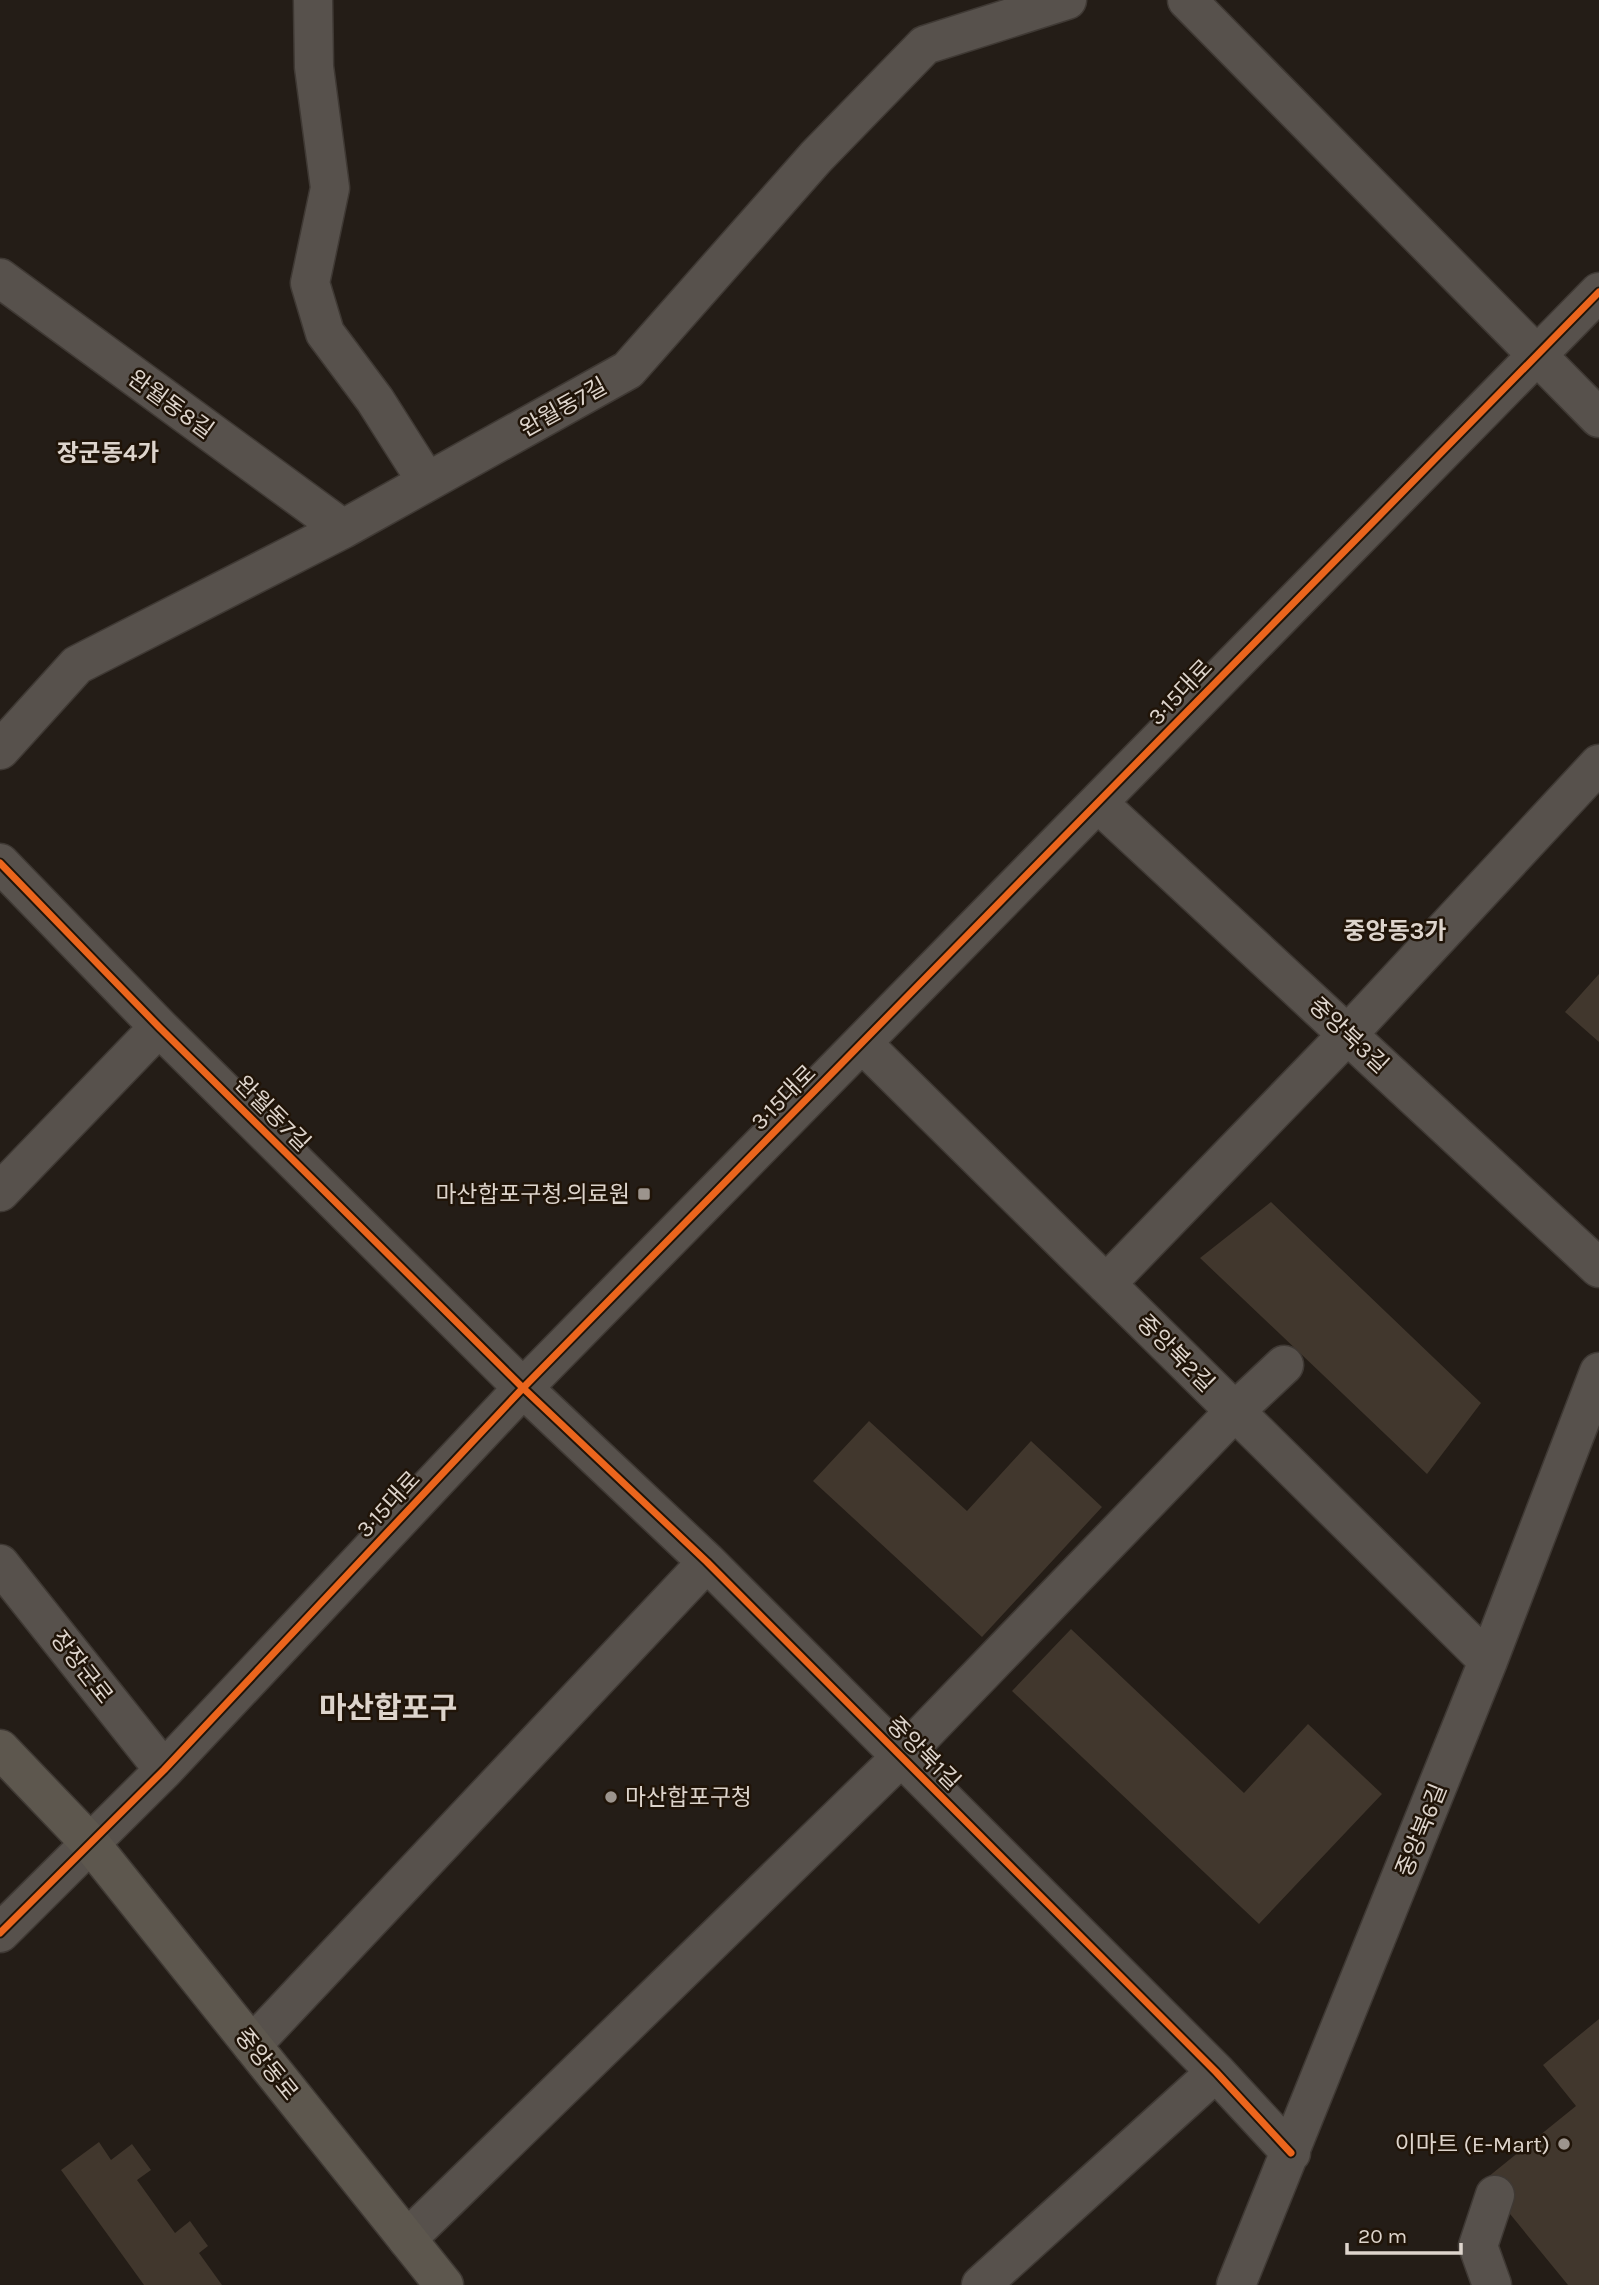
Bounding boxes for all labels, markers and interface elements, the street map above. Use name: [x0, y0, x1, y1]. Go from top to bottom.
street label: 완월동8길: [123, 364, 219, 444]
street label: 완월동7길: [515, 372, 612, 442]
district label: 장군동4가: [57, 439, 159, 467]
street label: 3·15대로: [1143, 654, 1218, 731]
district label: 중앙동3가: [1343, 917, 1447, 945]
street label: 중앙북3길: [1304, 992, 1394, 1079]
street label: 3·15대로: [745, 1059, 821, 1135]
street label: 완월동7길: [229, 1070, 316, 1157]
place label: 마산합포구청.의료원: [435, 1181, 630, 1208]
marker: 마산합포구청.의료원: [636, 1186, 652, 1202]
street label: 중앙북2길: [1131, 1309, 1220, 1398]
street label: 3·15대로: [351, 1466, 426, 1543]
street label: 장장군로: [45, 1626, 118, 1709]
district label: 마산합포구: [319, 1690, 457, 1726]
street label: 중앙북1길: [881, 1711, 966, 1796]
street label: 중앙북6길: [1391, 1780, 1452, 1881]
place label: 마산합포구청: [625, 1784, 752, 1811]
marker: 마산합포구청: [603, 1789, 619, 1805]
street label: 중앙동로: [229, 2023, 304, 2106]
place label: 이마트 (E-Mart): [1395, 2131, 1550, 2158]
marker: 이마트 (E-Mart): [1556, 2136, 1572, 2152]
scale bar: [1347, 2212, 1461, 2256]
text: 20 m: [1358, 2224, 1407, 2248]

